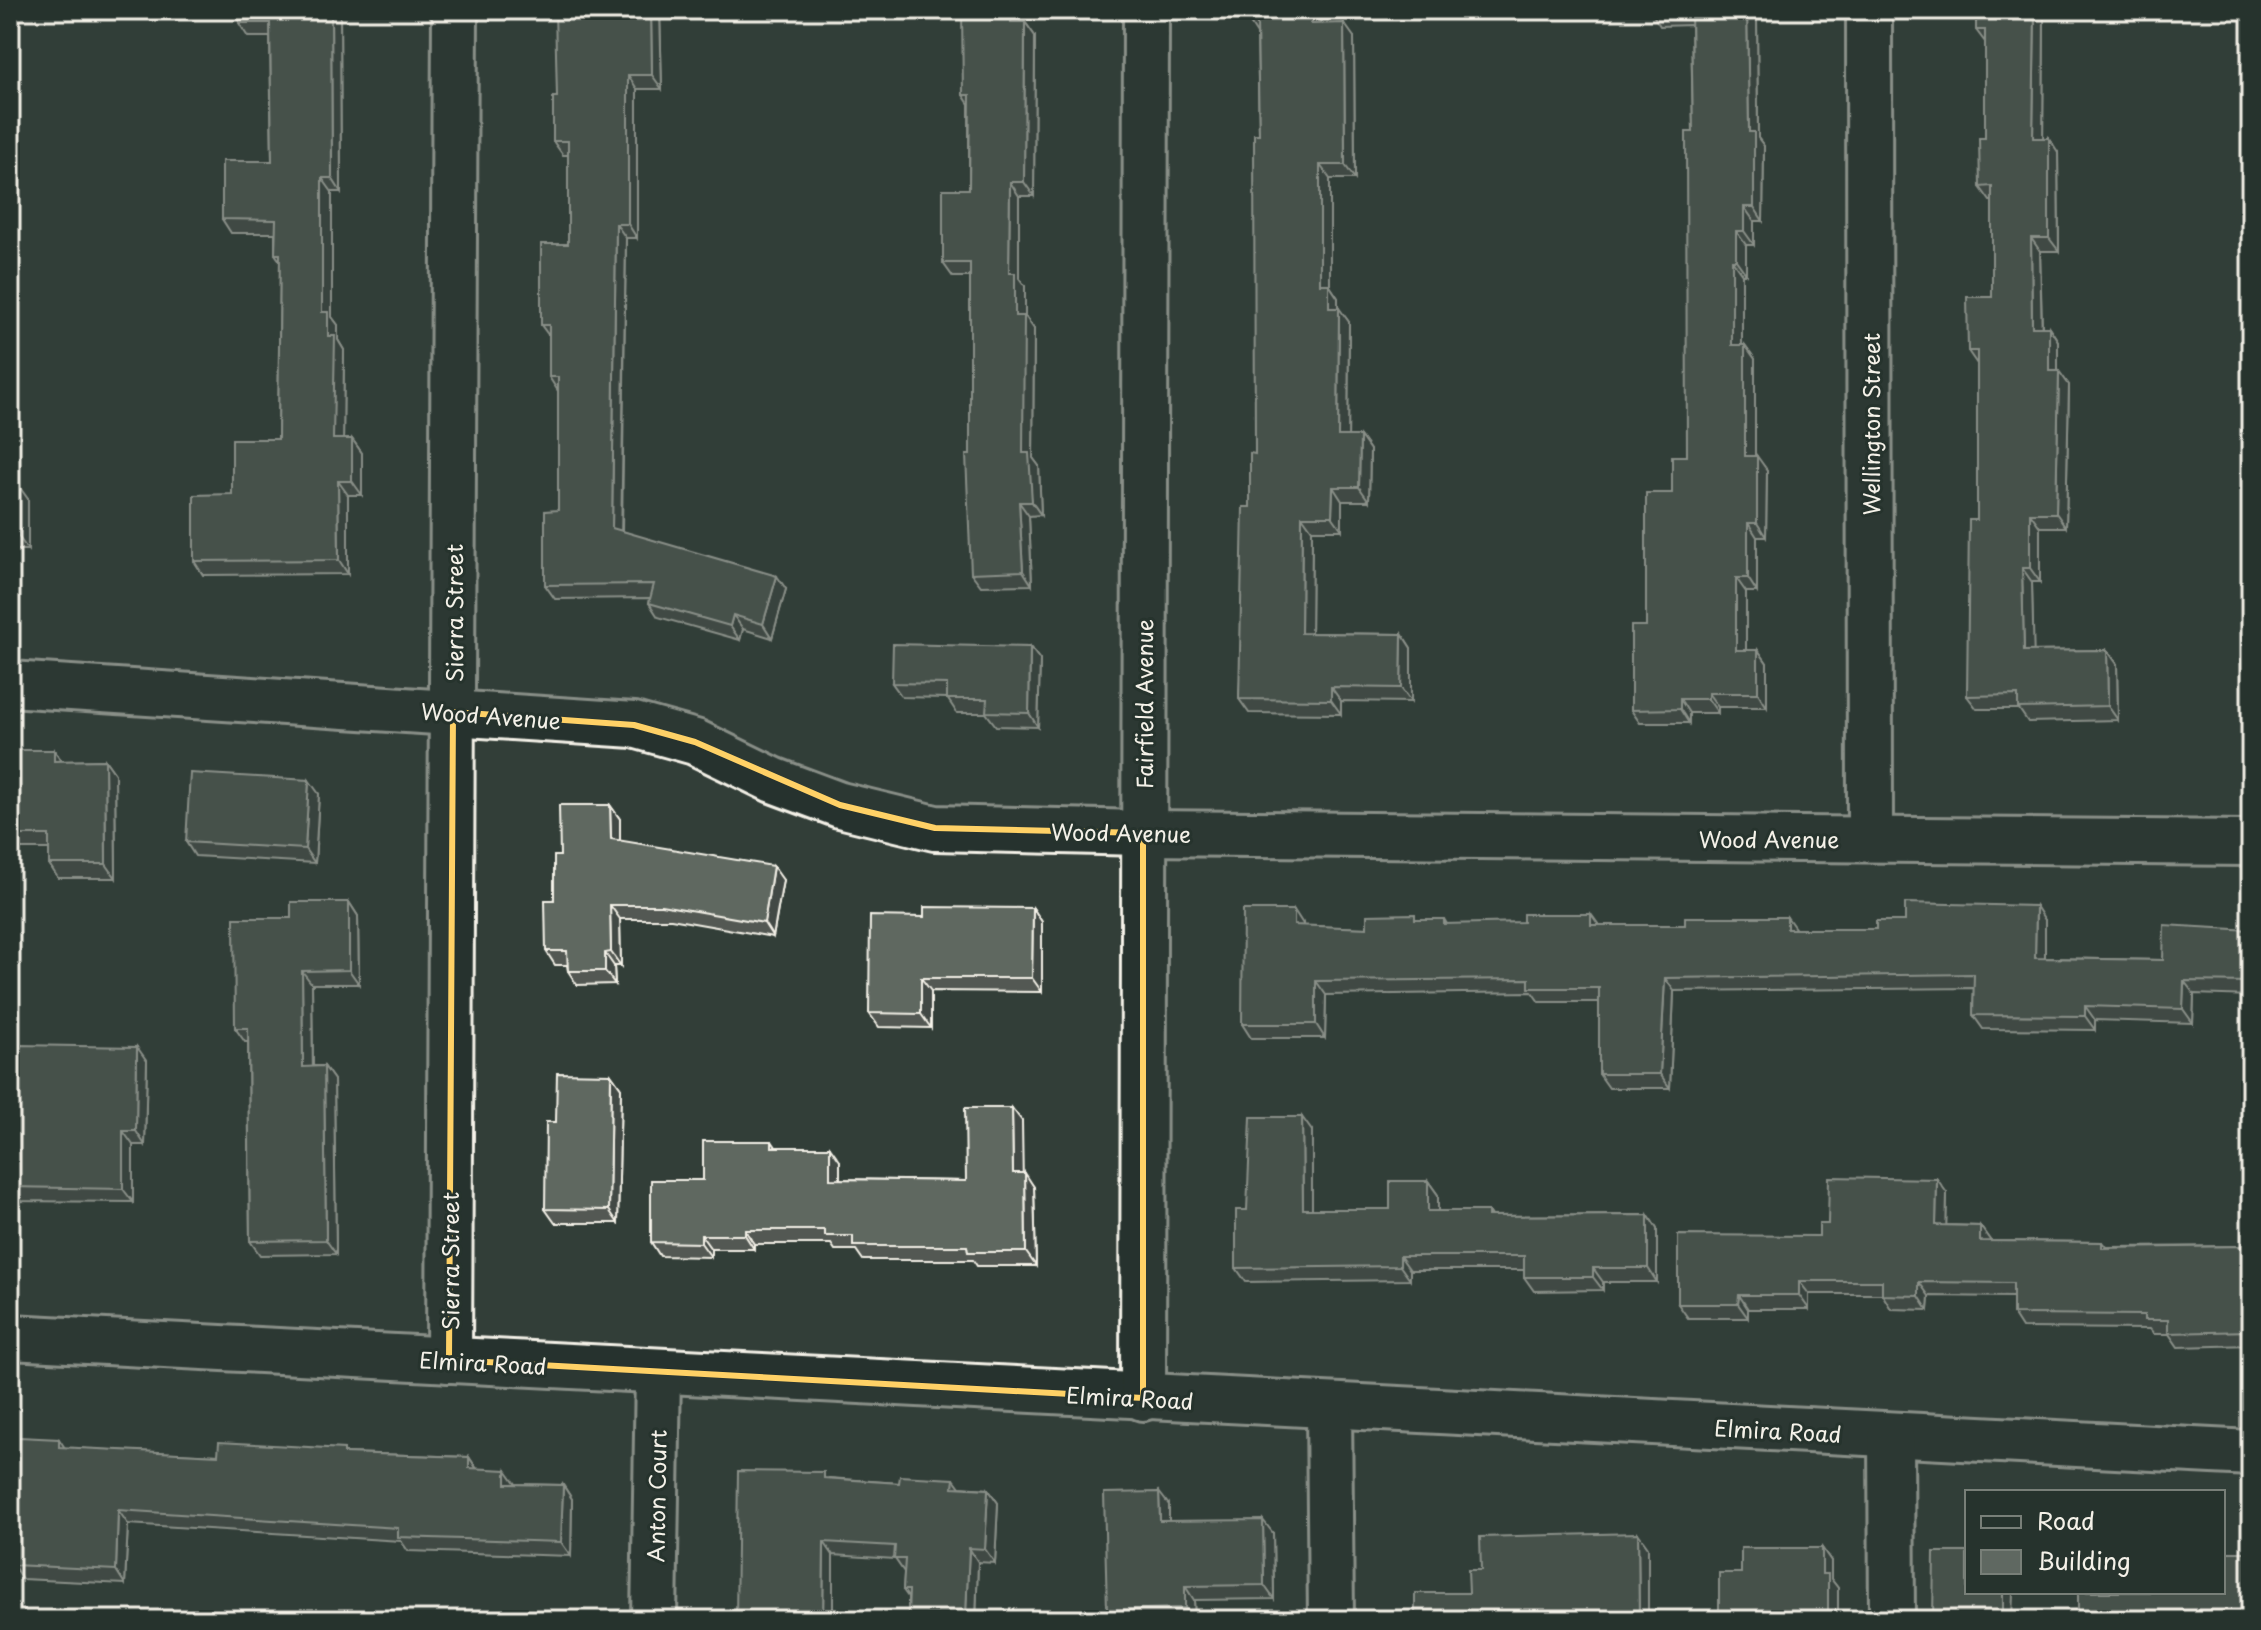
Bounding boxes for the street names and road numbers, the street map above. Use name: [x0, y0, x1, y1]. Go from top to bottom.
street label: Wellington Street: [1854, 333, 1887, 515]
street label: Sierra Street: [437, 544, 470, 682]
street label: Fairfield Avenue: [1127, 619, 1160, 789]
street label: Wood Avenue: [420, 694, 562, 736]
street label: Wood Avenue: [1051, 814, 1191, 850]
street label: Wood Avenue: [1699, 822, 1839, 855]
street label: Sierra Street: [433, 1192, 466, 1330]
street label: Elmira Road: [418, 1342, 548, 1382]
street label: Elmira Road: [1065, 1377, 1195, 1417]
street label: Elmira Road: [1713, 1410, 1843, 1450]
street label: Anton Court: [638, 1429, 674, 1563]

